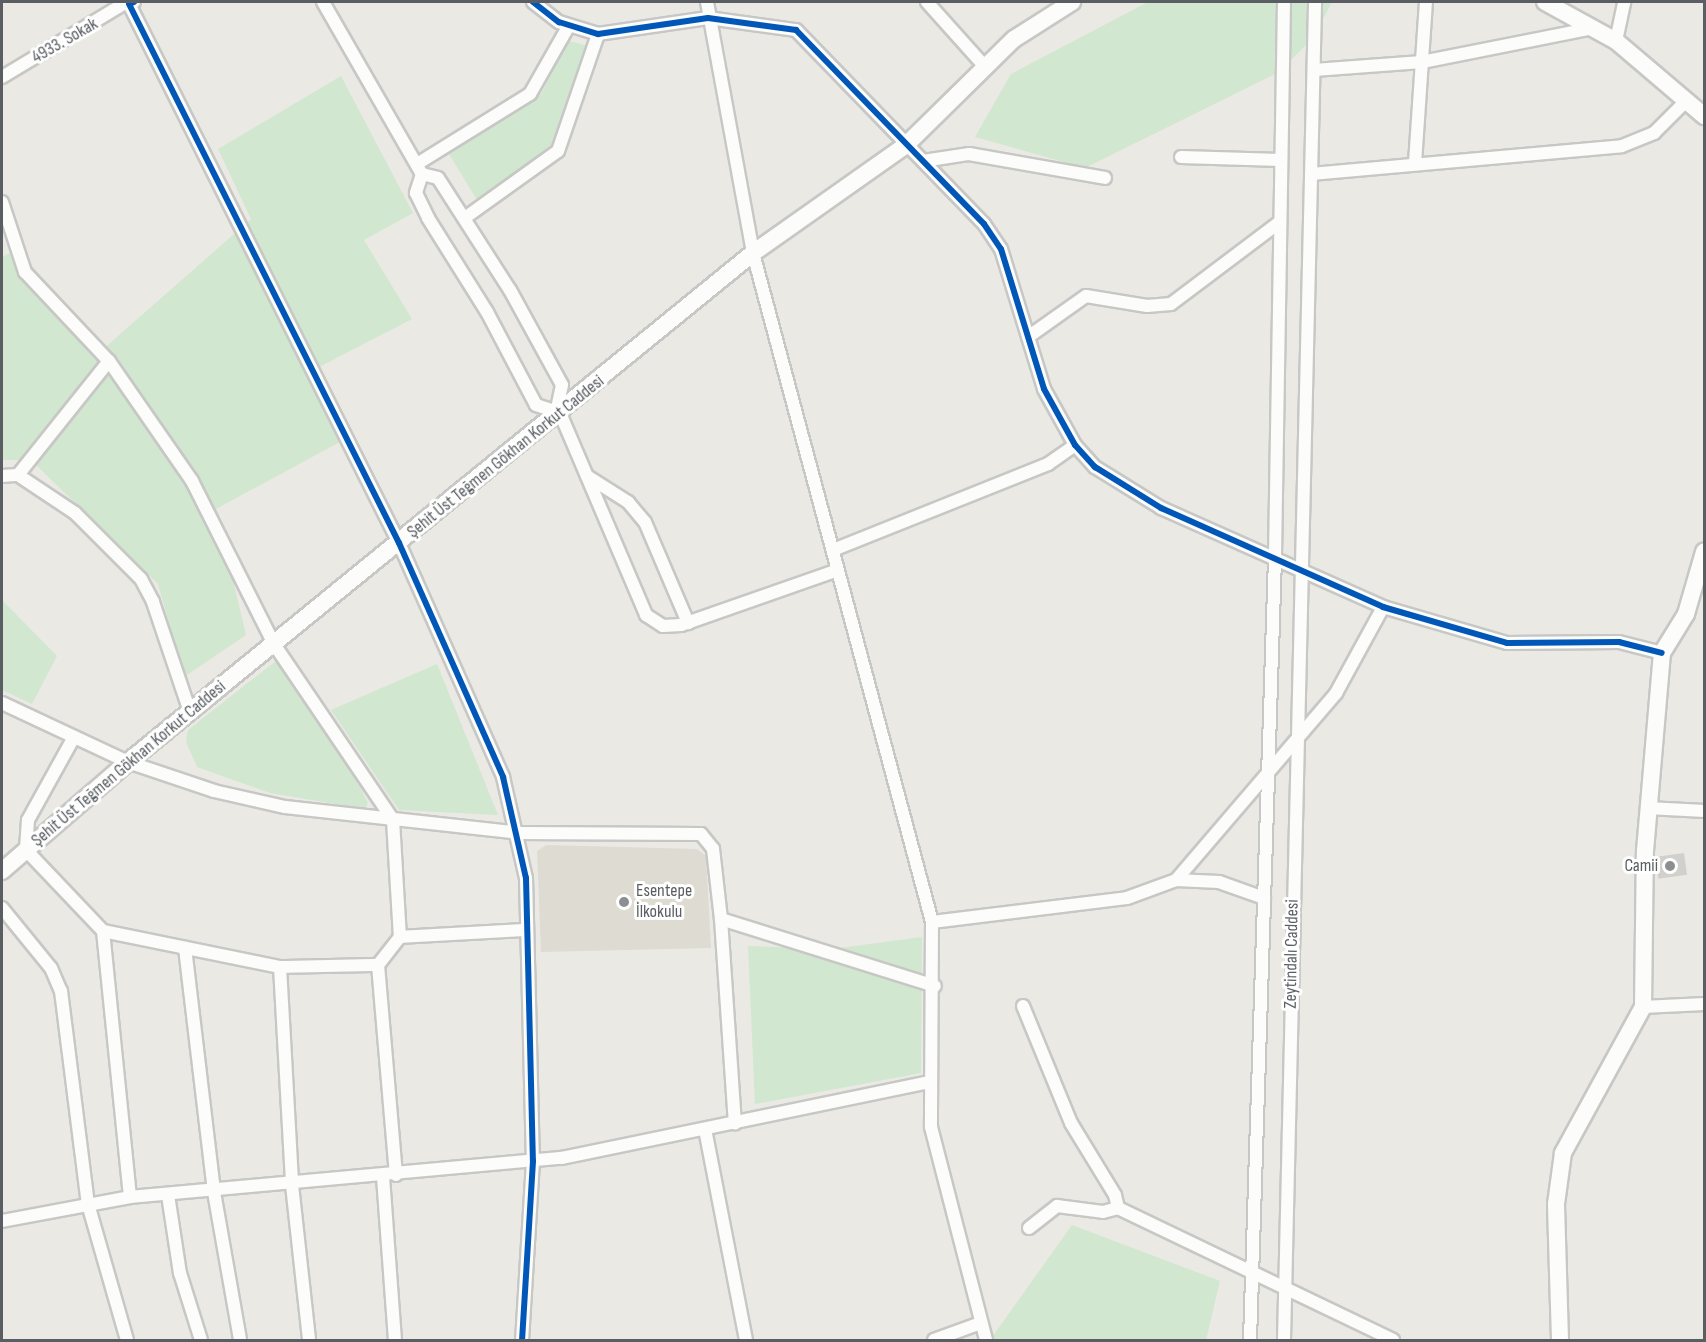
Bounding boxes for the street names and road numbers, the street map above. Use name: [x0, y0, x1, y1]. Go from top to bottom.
street label: 4933. Sokak: [28, 13, 102, 69]
street label: Şehit Üst Teğmen Gökhan Korkut Caddesi: [403, 371, 609, 543]
street label: Şehit Üst Teğmen Gökhan Korkut Caddesi: [27, 676, 231, 852]
street label: Zeytindalı Caddesi: [1280, 899, 1304, 1009]

